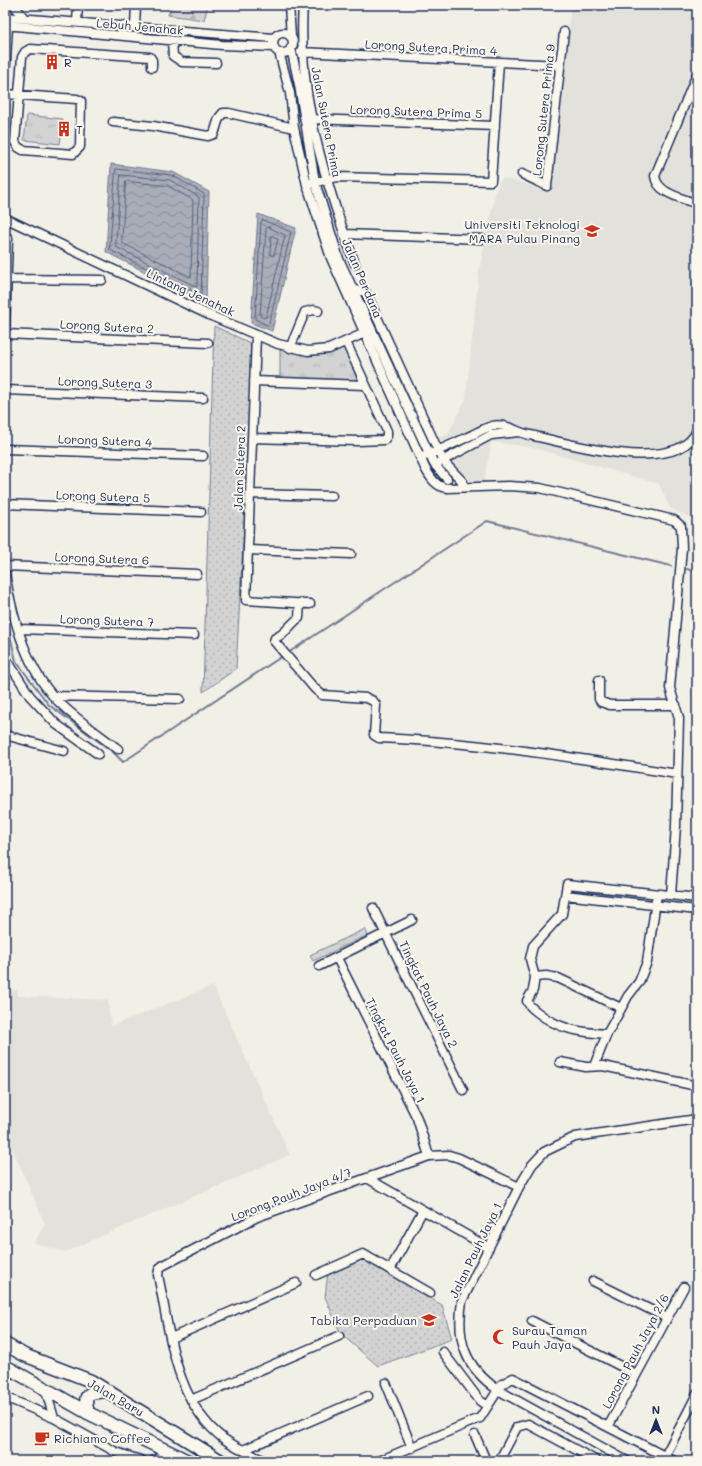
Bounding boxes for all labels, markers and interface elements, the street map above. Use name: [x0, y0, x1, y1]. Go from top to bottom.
street label: Lebuh Jenahak: [96, 14, 184, 38]
street label: Lorong Sutera Prima 4: [365, 36, 497, 58]
street label: Lorong Sutera Prima 9: [528, 43, 558, 177]
building icon: R: [43, 53, 61, 71]
place label: R: [64, 54, 72, 70]
street label: Jalan Sutera Prima: [308, 65, 346, 179]
street label: Lorong Sutera Prima 5: [350, 101, 482, 121]
building icon: T: [55, 120, 73, 138]
place label: T: [76, 121, 83, 137]
place label: Universiti Teknologi MARA Pulau Pinang: [465, 216, 580, 246]
school or university icon: Universiti Teknologi MARA Pulau Pinang: [583, 222, 601, 240]
street label: Jalan Perdana: [339, 236, 387, 320]
street label: Lintang Jenahak: [144, 265, 238, 319]
street label: Lorong Sutera 2: [60, 316, 154, 336]
street label: Lorong Sutera 3: [58, 372, 152, 392]
street label: Jalan Sutera 2: [230, 425, 248, 511]
street label: Lorong Sutera 4: [58, 430, 152, 450]
street label: Lorong Sutera 5: [56, 486, 150, 506]
street label: Lorong Sutera 6: [54, 548, 150, 568]
street label: Lorong Sutera 7: [60, 610, 155, 630]
street label: Tingkat Pauh Jaya 2: [396, 938, 462, 1050]
street label: Tingkat Pauh Jaya 1: [363, 995, 429, 1105]
street label: Lorong Pauh Jaya 4/7: [229, 1164, 354, 1224]
street label: Jalan Pauh Jaya 1: [445, 1200, 505, 1300]
street label: Lorong Pauh Jaya 2/6: [598, 1291, 672, 1411]
school or university icon: Tabika Perpaduan: [420, 1311, 438, 1329]
place label: Tabika Perpaduan: [310, 1312, 417, 1328]
place label: Surau Taman Pauh Jaya: [512, 1322, 587, 1352]
mosque icon: Surau Taman Pauh Jaya: [491, 1328, 509, 1346]
street label: Jalan Baru: [85, 1374, 147, 1420]
north arrow: [636, 1400, 676, 1440]
text: N: [652, 1402, 660, 1417]
cafe icon: Richiamo Coffee: [33, 1429, 51, 1447]
place label: Richiamo Coffee: [54, 1430, 151, 1446]

